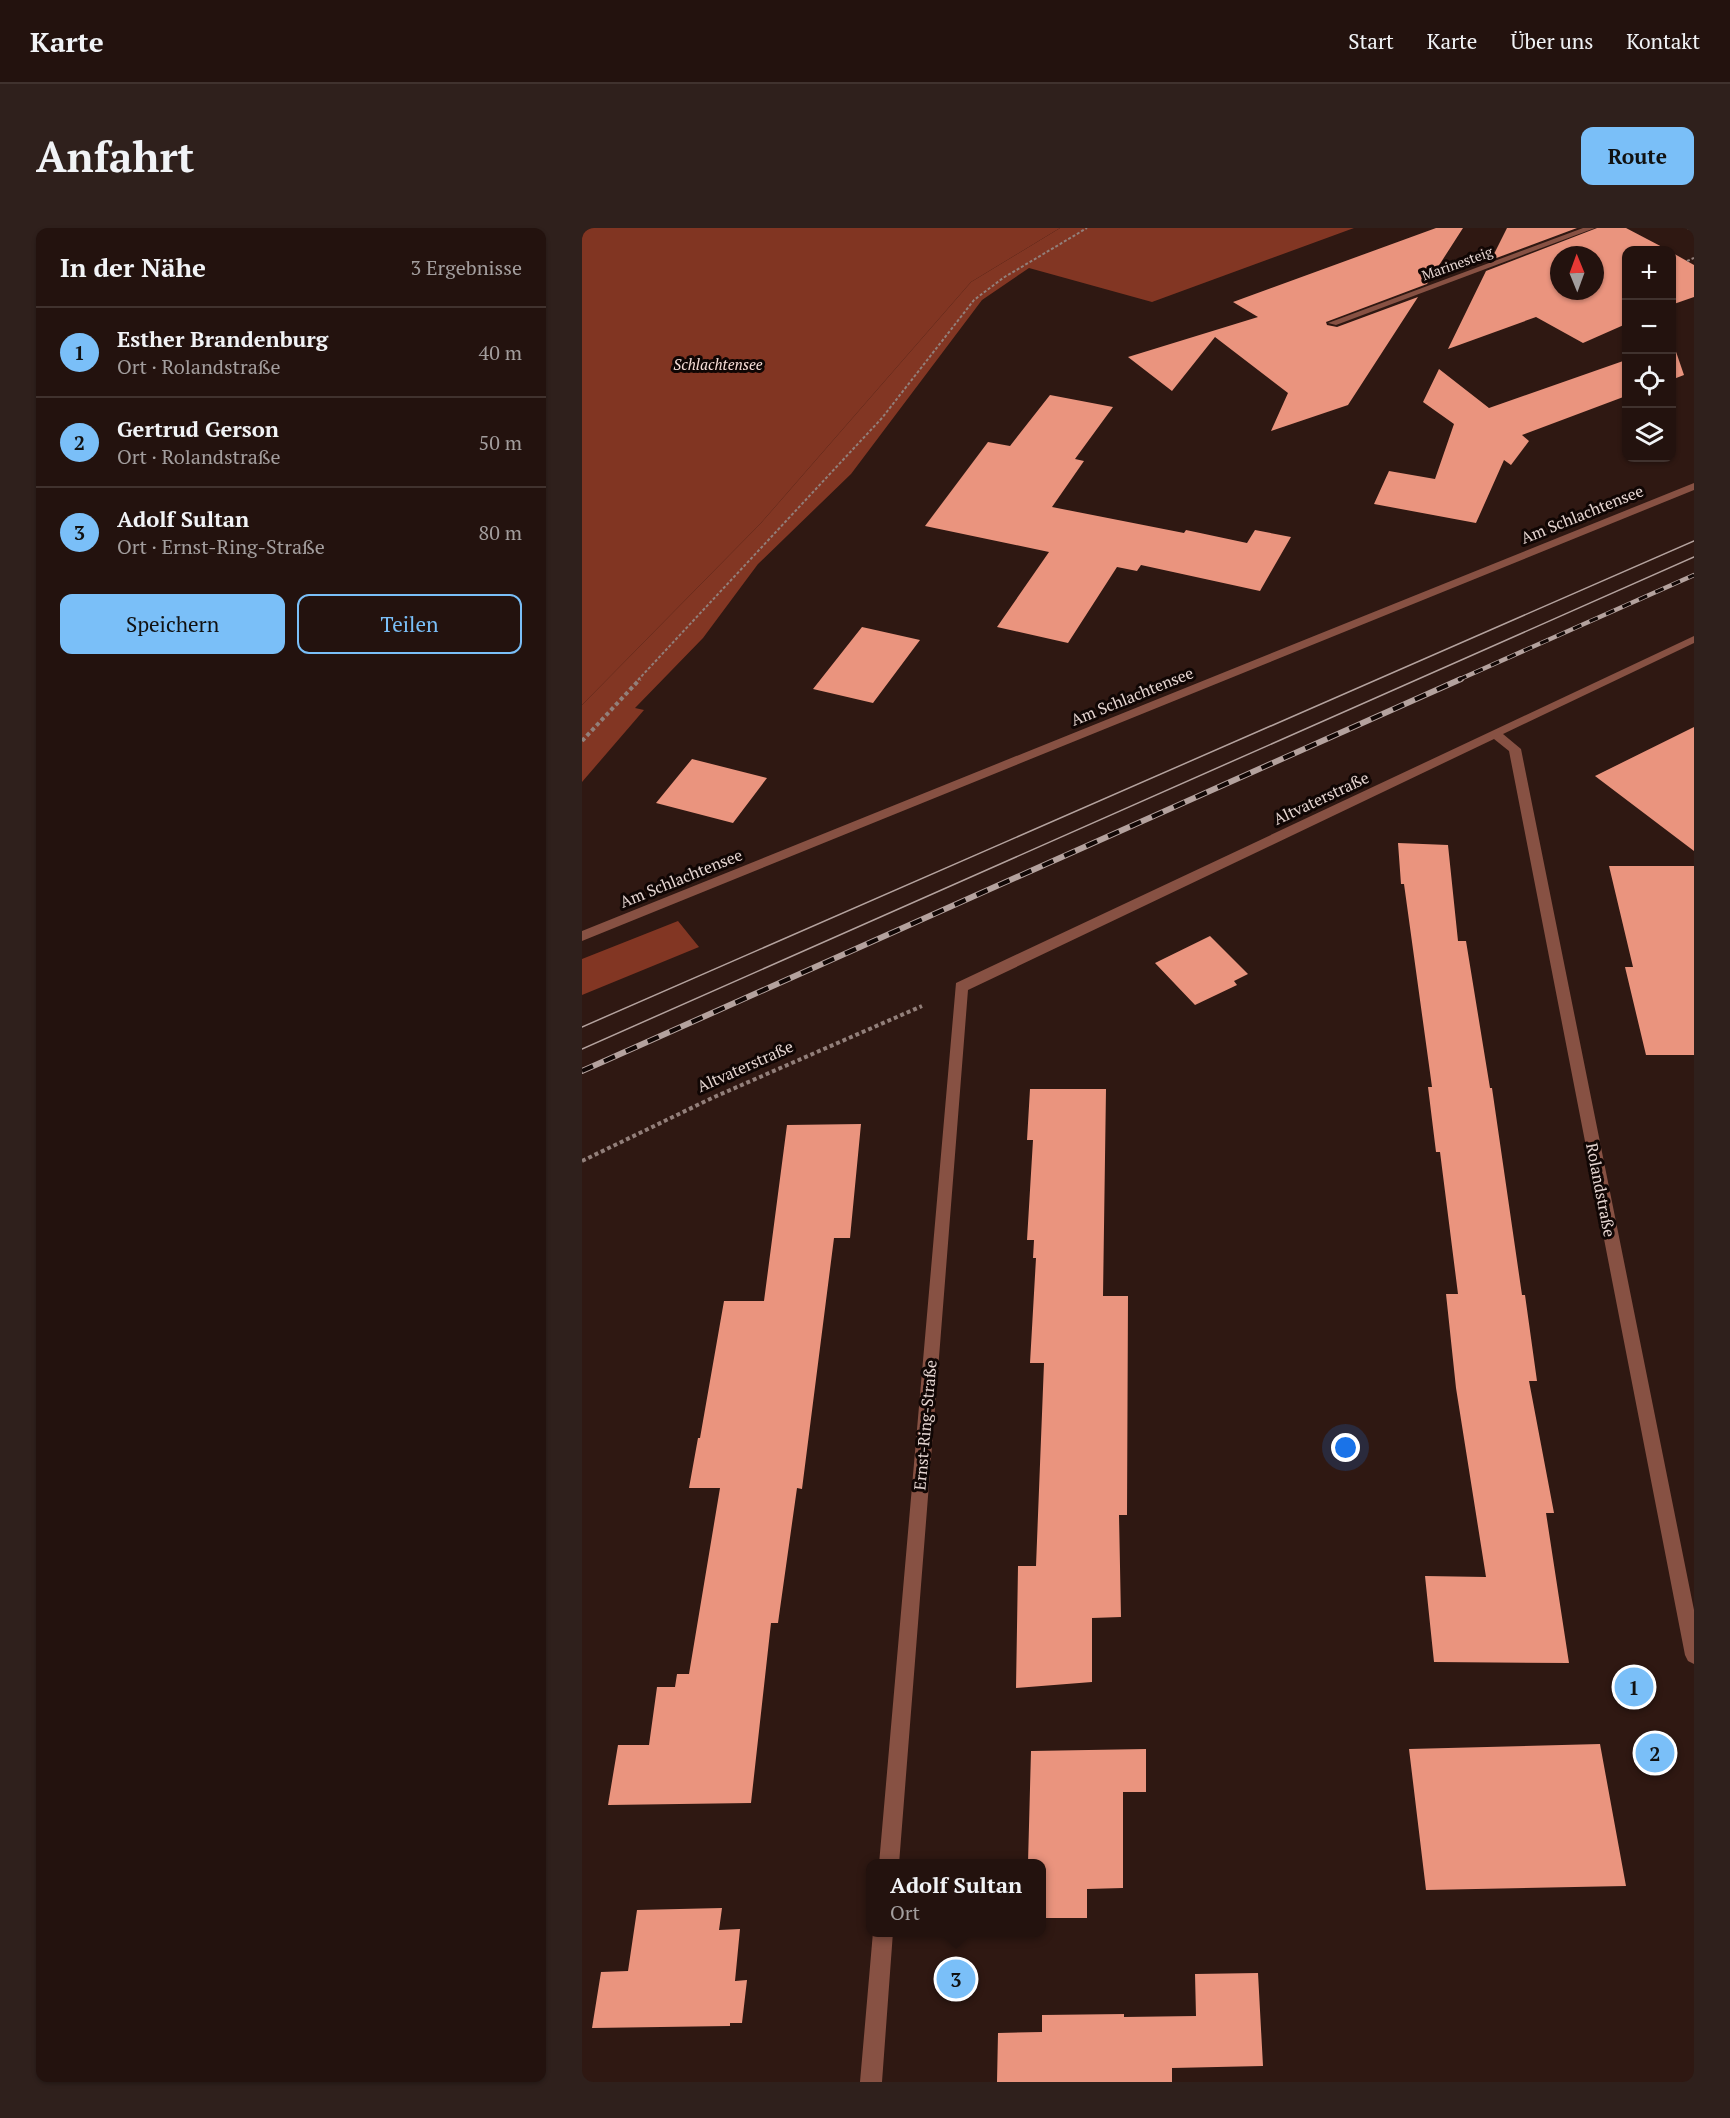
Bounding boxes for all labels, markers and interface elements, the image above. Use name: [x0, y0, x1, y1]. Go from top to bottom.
text: Karte: [30, 23, 104, 60]
text: Start: [1348, 27, 1394, 55]
text: Karte: [1427, 27, 1477, 55]
text: Über uns: [1510, 27, 1593, 55]
text: Kontakt: [1626, 27, 1700, 55]
button: Route: [1581, 127, 1694, 185]
text: Anfahrt: [36, 128, 194, 184]
street label: Marinesteig: [1419, 241, 1496, 285]
north arrow: [1550, 246, 1604, 300]
map controls: [1622, 246, 1676, 462]
button: +: [1622, 246, 1676, 300]
text: In der Nähe: [60, 250, 206, 284]
text: 3 Ergebnisse: [410, 254, 522, 281]
button: −: [1622, 300, 1676, 354]
text: Esther Brandenburg: [117, 324, 328, 353]
text: 1: [74, 339, 85, 366]
text: 40 m: [479, 339, 522, 366]
text: Ort · Rolandstraße: [117, 353, 281, 380]
water label: Schlachtensee: [673, 354, 763, 374]
button: locate: [1622, 354, 1676, 408]
button: layers: [1622, 408, 1676, 462]
text: Gertrud Gerson: [117, 414, 279, 443]
text: 2: [74, 429, 85, 456]
text: 50 m: [479, 429, 522, 456]
text: Ort · Rolandstraße: [117, 443, 281, 470]
street label: Am Schlachtensee: [1517, 479, 1647, 549]
text: Adolf Sultan: [117, 504, 249, 533]
text: 3: [74, 519, 85, 546]
text: 80 m: [479, 519, 522, 546]
text: Ort · Ernst-Ring-Straße: [117, 533, 325, 560]
button: Speichern: [60, 594, 285, 654]
button: Teilen: [297, 594, 522, 654]
street label: Am Schlachtensee: [1067, 661, 1197, 731]
street label: Altvaterstraße: [1270, 766, 1372, 830]
street label: Am Schlachtensee: [616, 843, 746, 913]
street label: Altvaterstraße: [693, 1035, 797, 1097]
street label: Rolandstraße: [1581, 1141, 1621, 1239]
street label: Ernst-Ring-Straße: [908, 1359, 942, 1491]
your location: [1331, 1433, 1360, 1462]
pin: 1: [1614, 1664, 1654, 1710]
pin: 2: [1636, 1730, 1674, 1775]
popup: [866, 1859, 1046, 1937]
text: Adolf Sultan: [890, 1870, 1022, 1899]
text: Ort: [890, 1899, 920, 1926]
pin: 3: [936, 1956, 976, 2002]

